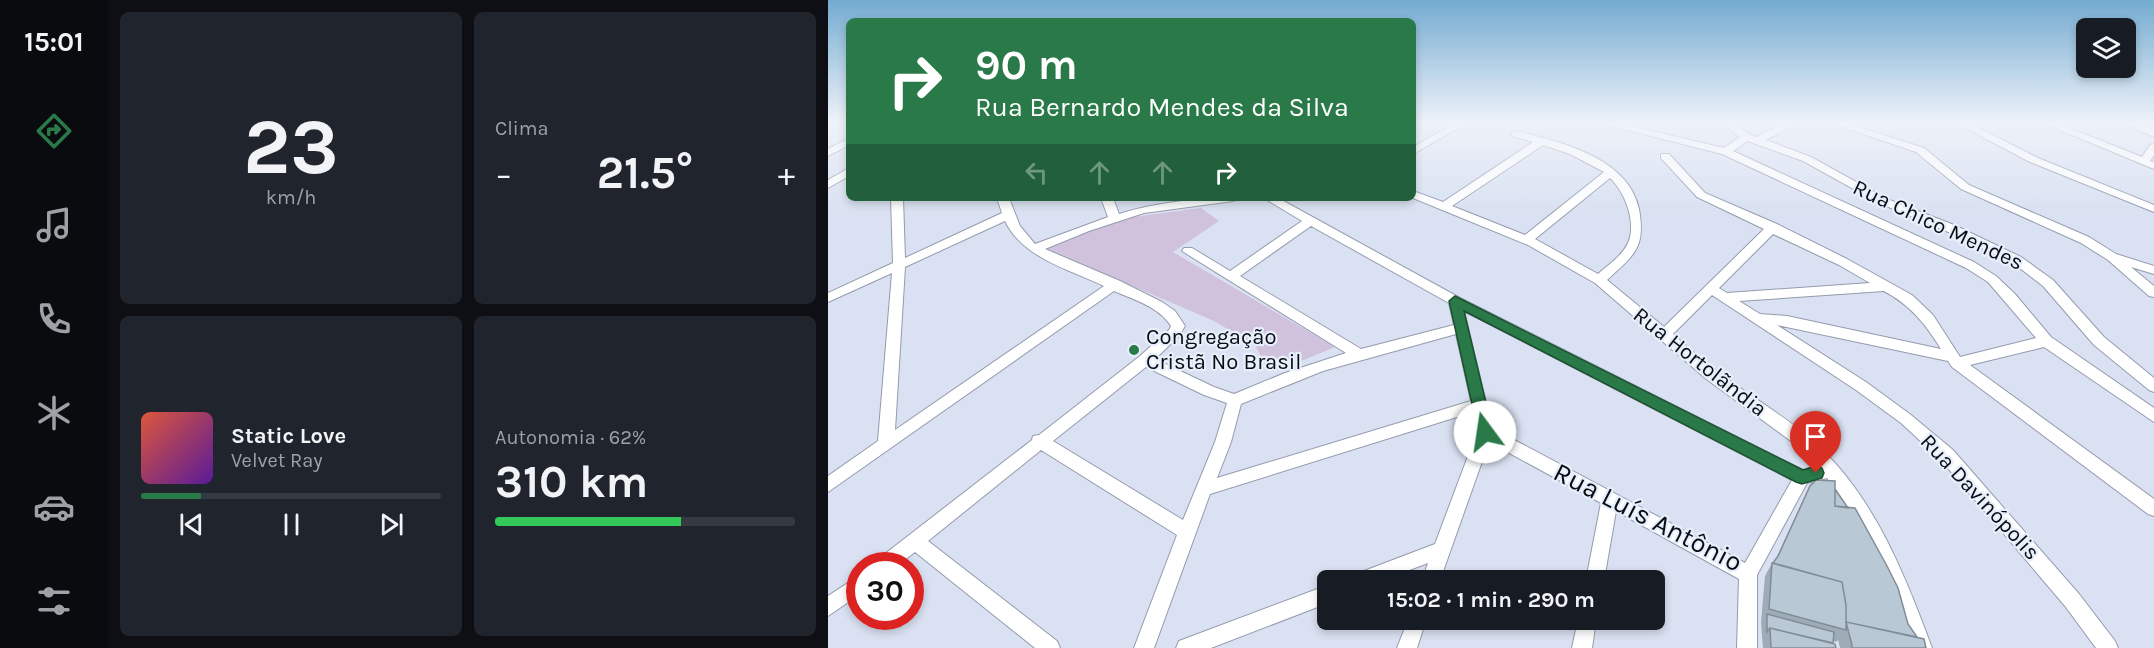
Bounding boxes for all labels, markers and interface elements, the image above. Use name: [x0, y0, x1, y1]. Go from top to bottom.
map controls: [2076, 18, 2136, 78]
button: layers: [2076, 18, 2136, 78]
text: 15:01: [24, 26, 84, 58]
text: 90 m: [975, 40, 1078, 90]
icon: right: [876, 42, 954, 120]
text: Rua Bernardo Mendes da Silva: [975, 91, 1349, 123]
text: 23: [243, 101, 339, 193]
icon: directions: [33, 110, 75, 152]
text: Clima: [495, 117, 549, 140]
text: 21.5°: [597, 147, 693, 199]
text: −: [495, 155, 512, 193]
text: +: [778, 155, 795, 193]
icon: left: [1020, 156, 1053, 189]
icon: ahead: [1083, 156, 1116, 189]
icon: ahead: [1146, 156, 1179, 189]
icon: right: [1209, 156, 1242, 189]
street label: Rua Chico Mendes: [1849, 174, 2027, 276]
text: km/h: [266, 186, 316, 209]
icon: music: [33, 204, 75, 246]
icon: phone: [33, 298, 75, 340]
street label: Rua Hortolãndia: [1628, 302, 1772, 422]
place label: Congregação Cristã No Brasil: [1146, 324, 1301, 375]
marker: Congregação Cristã No Brasil: [1127, 343, 1141, 357]
icon: climate: [33, 392, 75, 434]
position arrow: [1453, 400, 1517, 464]
pin: [1790, 411, 1841, 473]
icon: arrive: [1799, 420, 1832, 453]
text: Static Love: [231, 423, 346, 449]
text: Autonomia · 62%: [495, 426, 646, 449]
street label: Rua Davinópolis: [1915, 429, 2045, 565]
text: Velvet Ray: [231, 449, 323, 472]
text: 310 km: [495, 456, 648, 508]
street label: Rua Luís Antônio: [1548, 456, 1748, 578]
icon: car: [33, 486, 75, 528]
icon: previous: [175, 508, 208, 541]
icon: pause: [275, 508, 308, 541]
icon: next: [375, 508, 408, 541]
speed limit sign: 30: [846, 552, 924, 630]
icon: filters: [33, 580, 75, 622]
text: 15:02 · 1 min · 290 m: [1387, 587, 1595, 613]

